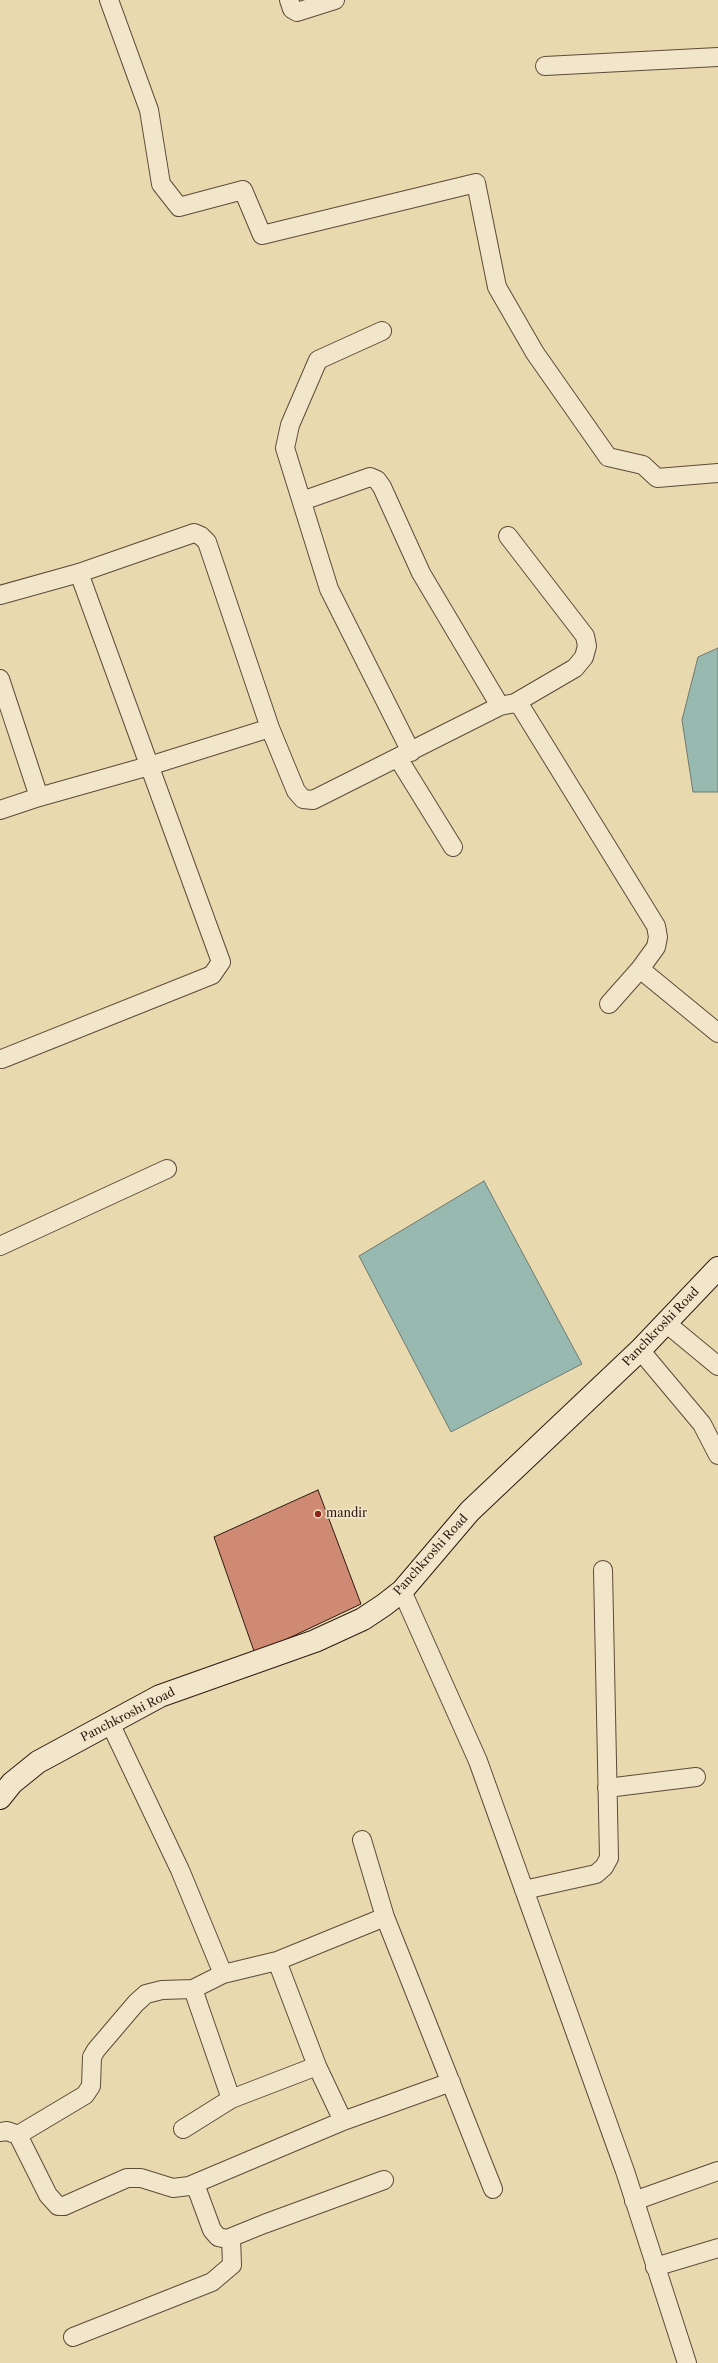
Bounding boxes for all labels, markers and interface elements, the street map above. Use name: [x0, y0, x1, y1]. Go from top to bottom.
street label: Panchkroshi Road: [620, 1285, 702, 1369]
place label: mandir: [326, 1507, 367, 1521]
marker: mandir: [313, 1509, 323, 1519]
street label: Panchkroshi Road: [391, 1512, 471, 1598]
street label: Panchkroshi Road: [78, 1685, 178, 1745]

